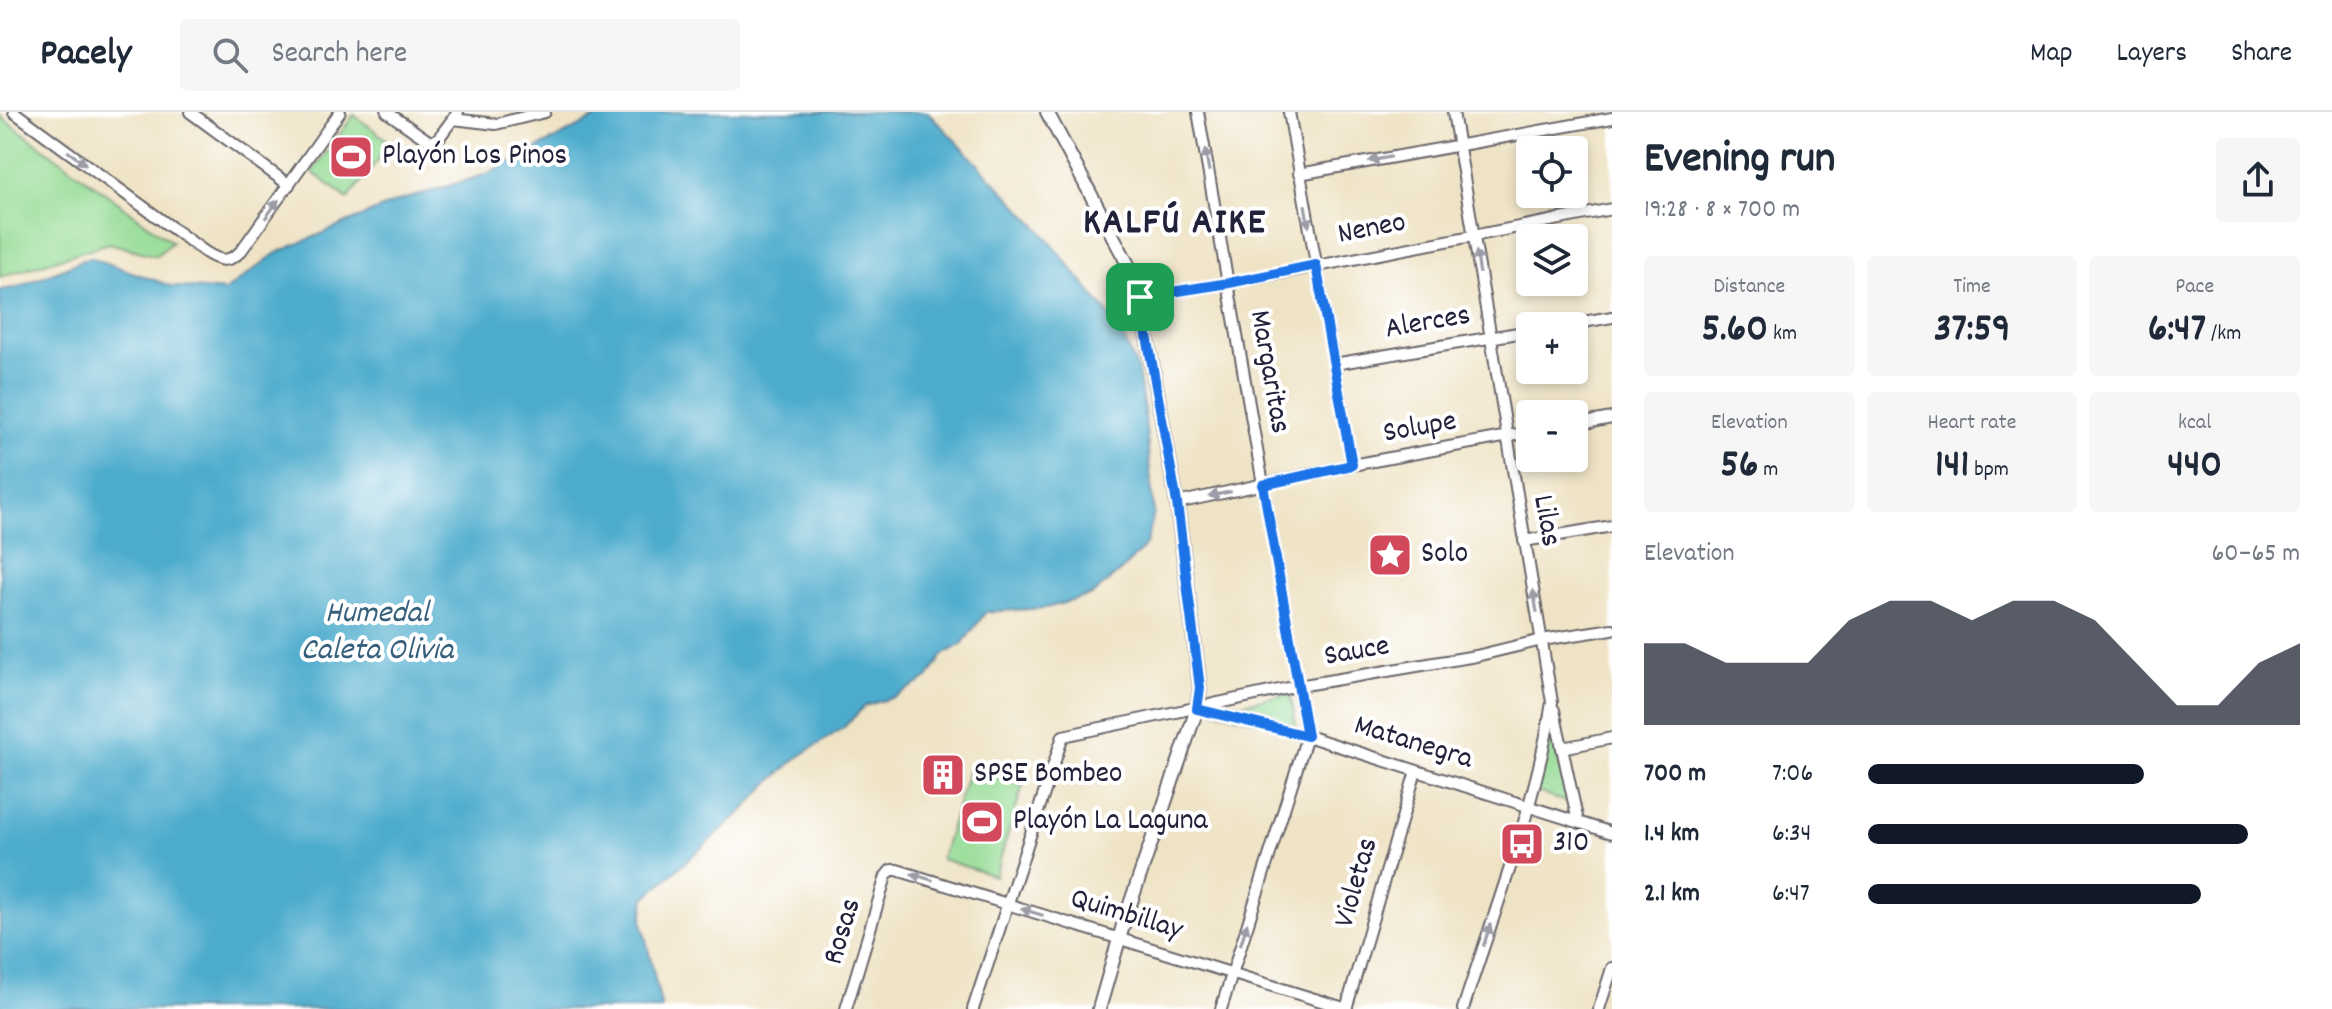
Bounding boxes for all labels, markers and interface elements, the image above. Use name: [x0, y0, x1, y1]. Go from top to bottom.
search box: [180, 19, 740, 91]
text: Pacely: [40, 28, 132, 83]
icon: search: [208, 33, 252, 77]
text: Search here: [272, 34, 407, 77]
text: Map: [2030, 35, 2073, 75]
text: Layers: [2117, 35, 2187, 75]
text: Share: [2231, 35, 2292, 75]
text: Evening run: [1644, 130, 1835, 193]
sports icon: Playón Los Pinos: [327, 133, 375, 181]
place label: Playón Los Pinos: [382, 136, 567, 179]
map controls: [1516, 136, 1588, 472]
button: locate: [1516, 136, 1588, 208]
button: share: [2216, 138, 2300, 222]
one-way arrow: [1200, 147, 1212, 172]
one-way arrow: [66, 150, 87, 165]
one-way arrow: [1368, 153, 1393, 165]
text: 19:28 · 8 × 700 m: [1644, 192, 1800, 229]
district label: KALFÚ AIKE: [1083, 197, 1267, 252]
one-way arrow: [264, 198, 280, 220]
street label: Neneo: [1334, 202, 1410, 258]
one-way arrow: [1301, 204, 1314, 229]
button: layers: [1516, 224, 1588, 296]
one-way arrow: [1472, 249, 1484, 274]
pin: [1106, 263, 1174, 331]
text: Distance: [1713, 272, 1785, 303]
text: Time: [1953, 272, 1991, 303]
text: Pace: [2175, 272, 2214, 303]
icon: arrive: [1118, 275, 1162, 319]
street label: Alerces: [1382, 295, 1474, 353]
text: 5.60: [1701, 303, 1768, 360]
text: 37:59: [1934, 303, 2010, 360]
text: 6:47: [2148, 303, 2206, 360]
street label: Margaritas: [1236, 307, 1300, 437]
button: +: [1516, 312, 1588, 384]
text: km: [1768, 319, 1797, 350]
text: /km: [2206, 319, 2241, 350]
button: −: [1516, 400, 1588, 472]
street label: Solupe: [1380, 401, 1460, 457]
text: Elevation: [1711, 408, 1788, 439]
text: Heart rate: [1928, 408, 2016, 439]
text: kcal: [2178, 408, 2211, 439]
text: 56: [1720, 439, 1758, 496]
text: 141: [1935, 439, 1969, 496]
text: 440: [2167, 439, 2222, 496]
text: m: [1758, 455, 1778, 486]
text: bpm: [1969, 455, 2009, 486]
one-way arrow: [1207, 488, 1232, 501]
street label: Lilas: [1519, 492, 1571, 550]
place icon: Solo: [1366, 531, 1414, 579]
place label: Solo: [1421, 534, 1468, 577]
text: Elevation: [1644, 536, 1734, 573]
text: 60–65 m: [2212, 536, 2300, 573]
one-way arrow: [1528, 588, 1541, 613]
water label: Humedal Caleta Olivia: [301, 592, 455, 675]
street label: Sauce: [1321, 626, 1393, 680]
street label: Matanegra: [1348, 706, 1479, 783]
building icon: SPSE Bombeo: [919, 751, 967, 799]
place label: SPSE Bombeo: [974, 754, 1122, 797]
text: 700 m: [1644, 756, 1706, 793]
text: 7:06: [1772, 756, 1813, 793]
sports icon: Playón La Laguna: [958, 798, 1006, 846]
place label: Playón La Laguna: [1013, 801, 1209, 844]
text: 1.4 km: [1644, 816, 1699, 853]
text: 6:34: [1772, 816, 1811, 853]
bus stop icon: 310: [1498, 820, 1546, 868]
place label: 310: [1553, 823, 1589, 866]
street label: Violetas: [1325, 833, 1391, 933]
one-way arrow: [910, 870, 934, 883]
text: 2.1 km: [1644, 876, 1700, 913]
text: 6:47: [1772, 876, 1810, 913]
street label: Quimbillay: [1064, 879, 1188, 954]
street label: Rosas: [814, 894, 874, 970]
one-way arrow: [1019, 905, 1043, 917]
one-way arrow: [1238, 922, 1250, 946]
one-way arrow: [1481, 922, 1493, 946]

